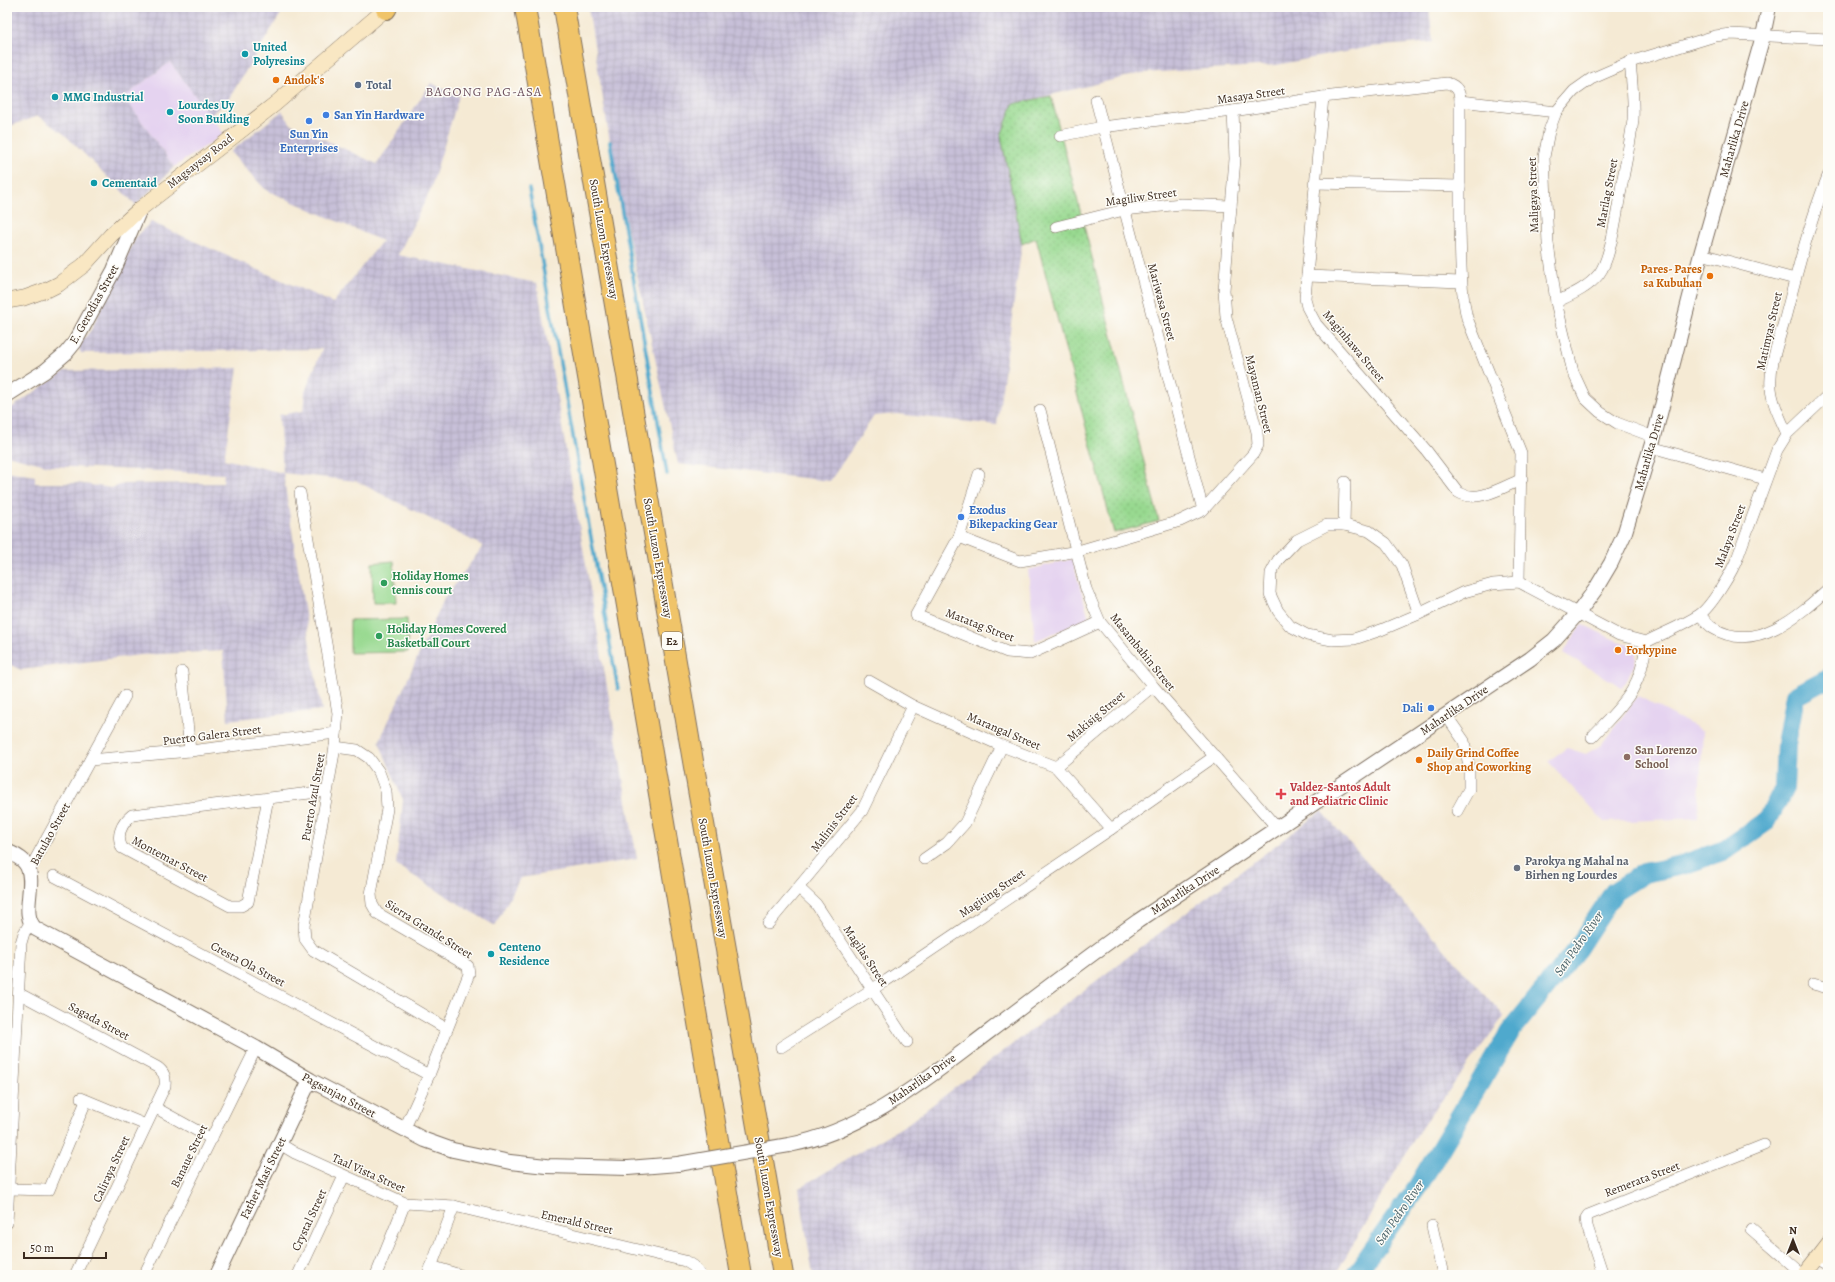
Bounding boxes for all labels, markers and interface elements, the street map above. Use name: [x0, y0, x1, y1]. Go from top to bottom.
place label: United Polyresins: [253, 39, 305, 69]
marker: United Polyresins: [240, 49, 250, 59]
place label: Andok's: [283, 72, 324, 88]
marker: Andok's: [271, 75, 281, 85]
place label: Total: [366, 77, 392, 93]
marker: Total: [353, 80, 363, 90]
street label: Masaya Street: [1216, 82, 1286, 108]
district label: BAGONG PAG-ASA: [426, 83, 542, 100]
place label: MMG Industrial: [63, 89, 144, 105]
marker: MMG Industrial: [50, 92, 60, 102]
place label: Lourdes Uy Soon Building: [178, 97, 250, 127]
street label: Maharlika Drive: [1715, 99, 1753, 179]
marker: Lourdes Uy Soon Building: [165, 107, 175, 117]
place label: San Yin Hardware: [334, 107, 425, 123]
marker: San Yin Hardware: [321, 110, 331, 120]
marker: Sun Yin Enterprises: [304, 116, 314, 126]
place label: Sun Yin Enterprises: [280, 126, 338, 156]
street label: Magsaysay Road: [164, 130, 237, 192]
street label: Maligaya Street: [1524, 157, 1542, 233]
street label: Marilag Street: [1592, 157, 1622, 229]
place label: Cementaid: [102, 175, 157, 191]
marker: Cementaid: [89, 178, 99, 188]
street label: South Luzon Expressway: [586, 178, 623, 301]
street label: Magiliw Street: [1104, 184, 1178, 210]
street label: E. Gerodias Street: [66, 261, 122, 347]
street label: Mariwasa Street: [1144, 261, 1180, 343]
place label: Pares- Pares sa Kubuhan: [1640, 261, 1702, 291]
marker: Pares- Pares sa Kubuhan: [1705, 271, 1715, 281]
street label: Matimyas Street: [1752, 290, 1786, 372]
street label: Maginhawa Street: [1319, 307, 1389, 385]
street label: Mayaman Street: [1242, 353, 1276, 435]
street label: Maharlika Drive: [1630, 412, 1668, 492]
street label: South Luzon Expressway: [640, 497, 677, 620]
place label: Exodus Bikepacking Gear: [969, 502, 1058, 532]
street label: Malaya Street: [1711, 502, 1749, 570]
marker: Exodus Bikepacking Gear: [956, 512, 966, 522]
place label: Holiday Homes tennis court: [392, 568, 469, 598]
marker: Holiday Homes tennis court: [379, 578, 389, 588]
street label: Matatag Street: [943, 605, 1017, 645]
street label: Masambahin Street: [1107, 610, 1179, 694]
place label: Holiday Homes Covered Basketball Court: [387, 621, 507, 651]
marker: Holiday Homes Covered Basketball Court: [374, 631, 384, 641]
road number: E2: [662, 632, 682, 650]
place label: Forkypine: [1626, 642, 1677, 658]
marker: Forkypine: [1613, 645, 1623, 655]
street label: Maharlika Drive: [1417, 681, 1491, 739]
street label: Makisig Street: [1064, 687, 1128, 745]
place label: Dali: [1402, 700, 1423, 716]
marker: Dali: [1426, 703, 1436, 713]
street label: Marangal Street: [965, 708, 1043, 754]
street label: Puerto Galera Street: [162, 721, 262, 749]
place label: San Lorenzo School: [1635, 742, 1697, 772]
place label: Daily Grind Coffee Shop and Coworking: [1427, 745, 1532, 775]
street label: Puerto Azul Street: [297, 752, 329, 842]
marker: San Lorenzo School: [1622, 752, 1632, 762]
marker: Daily Grind Coffee Shop and Coworking: [1414, 755, 1424, 765]
place label: Valdez-Santos Adult and Pediatric Clinic: [1289, 779, 1391, 809]
marker: Valdez-Santos Adult and Pediatric Clinic: [1275, 788, 1287, 800]
street label: Malinis Street: [807, 791, 861, 855]
street label: Batulao Street: [26, 800, 74, 868]
street label: South Luzon Expressway: [695, 817, 732, 940]
street label: Montemar Street: [129, 832, 211, 886]
place label: Parokya ng Mahal na Birhen ng Lourdes: [1525, 853, 1629, 883]
street label: Maharlika Drive: [1147, 862, 1223, 918]
marker: Parokya ng Mahal na Birhen ng Lourdes: [1512, 863, 1522, 873]
street label: Magiting Street: [956, 865, 1028, 921]
street label: Sierra Grande Street: [382, 896, 476, 962]
water label: San Pedro River: [1550, 907, 1607, 979]
street label: Magilas Street: [840, 922, 892, 990]
street label: Cresta Ola Street: [208, 938, 288, 990]
place label: Centeno Residence: [499, 939, 550, 969]
marker: Centeno Residence: [486, 949, 496, 959]
street label: Sagada Street: [66, 998, 132, 1044]
street label: Maharlika Drive: [885, 1050, 959, 1108]
street label: Pagsanjan Street: [299, 1069, 379, 1121]
street label: Banaue Street: [167, 1122, 211, 1190]
street label: Caliraya Street: [89, 1133, 133, 1205]
street label: Father Masi Street: [236, 1134, 290, 1222]
street label: South Luzon Expressway: [751, 1136, 788, 1259]
street label: Taal Vista Street: [330, 1150, 408, 1196]
street label: Remerata Street: [1602, 1157, 1682, 1201]
water label: San Pedro River: [1371, 1176, 1428, 1248]
street label: Crystal Street: [288, 1186, 330, 1254]
street label: Emerald Street: [539, 1206, 615, 1238]
north arrow: [1773, 1220, 1813, 1260]
text: N: [1789, 1223, 1797, 1238]
scale bar: [24, 1234, 106, 1260]
text: 50 m: [30, 1240, 54, 1256]

